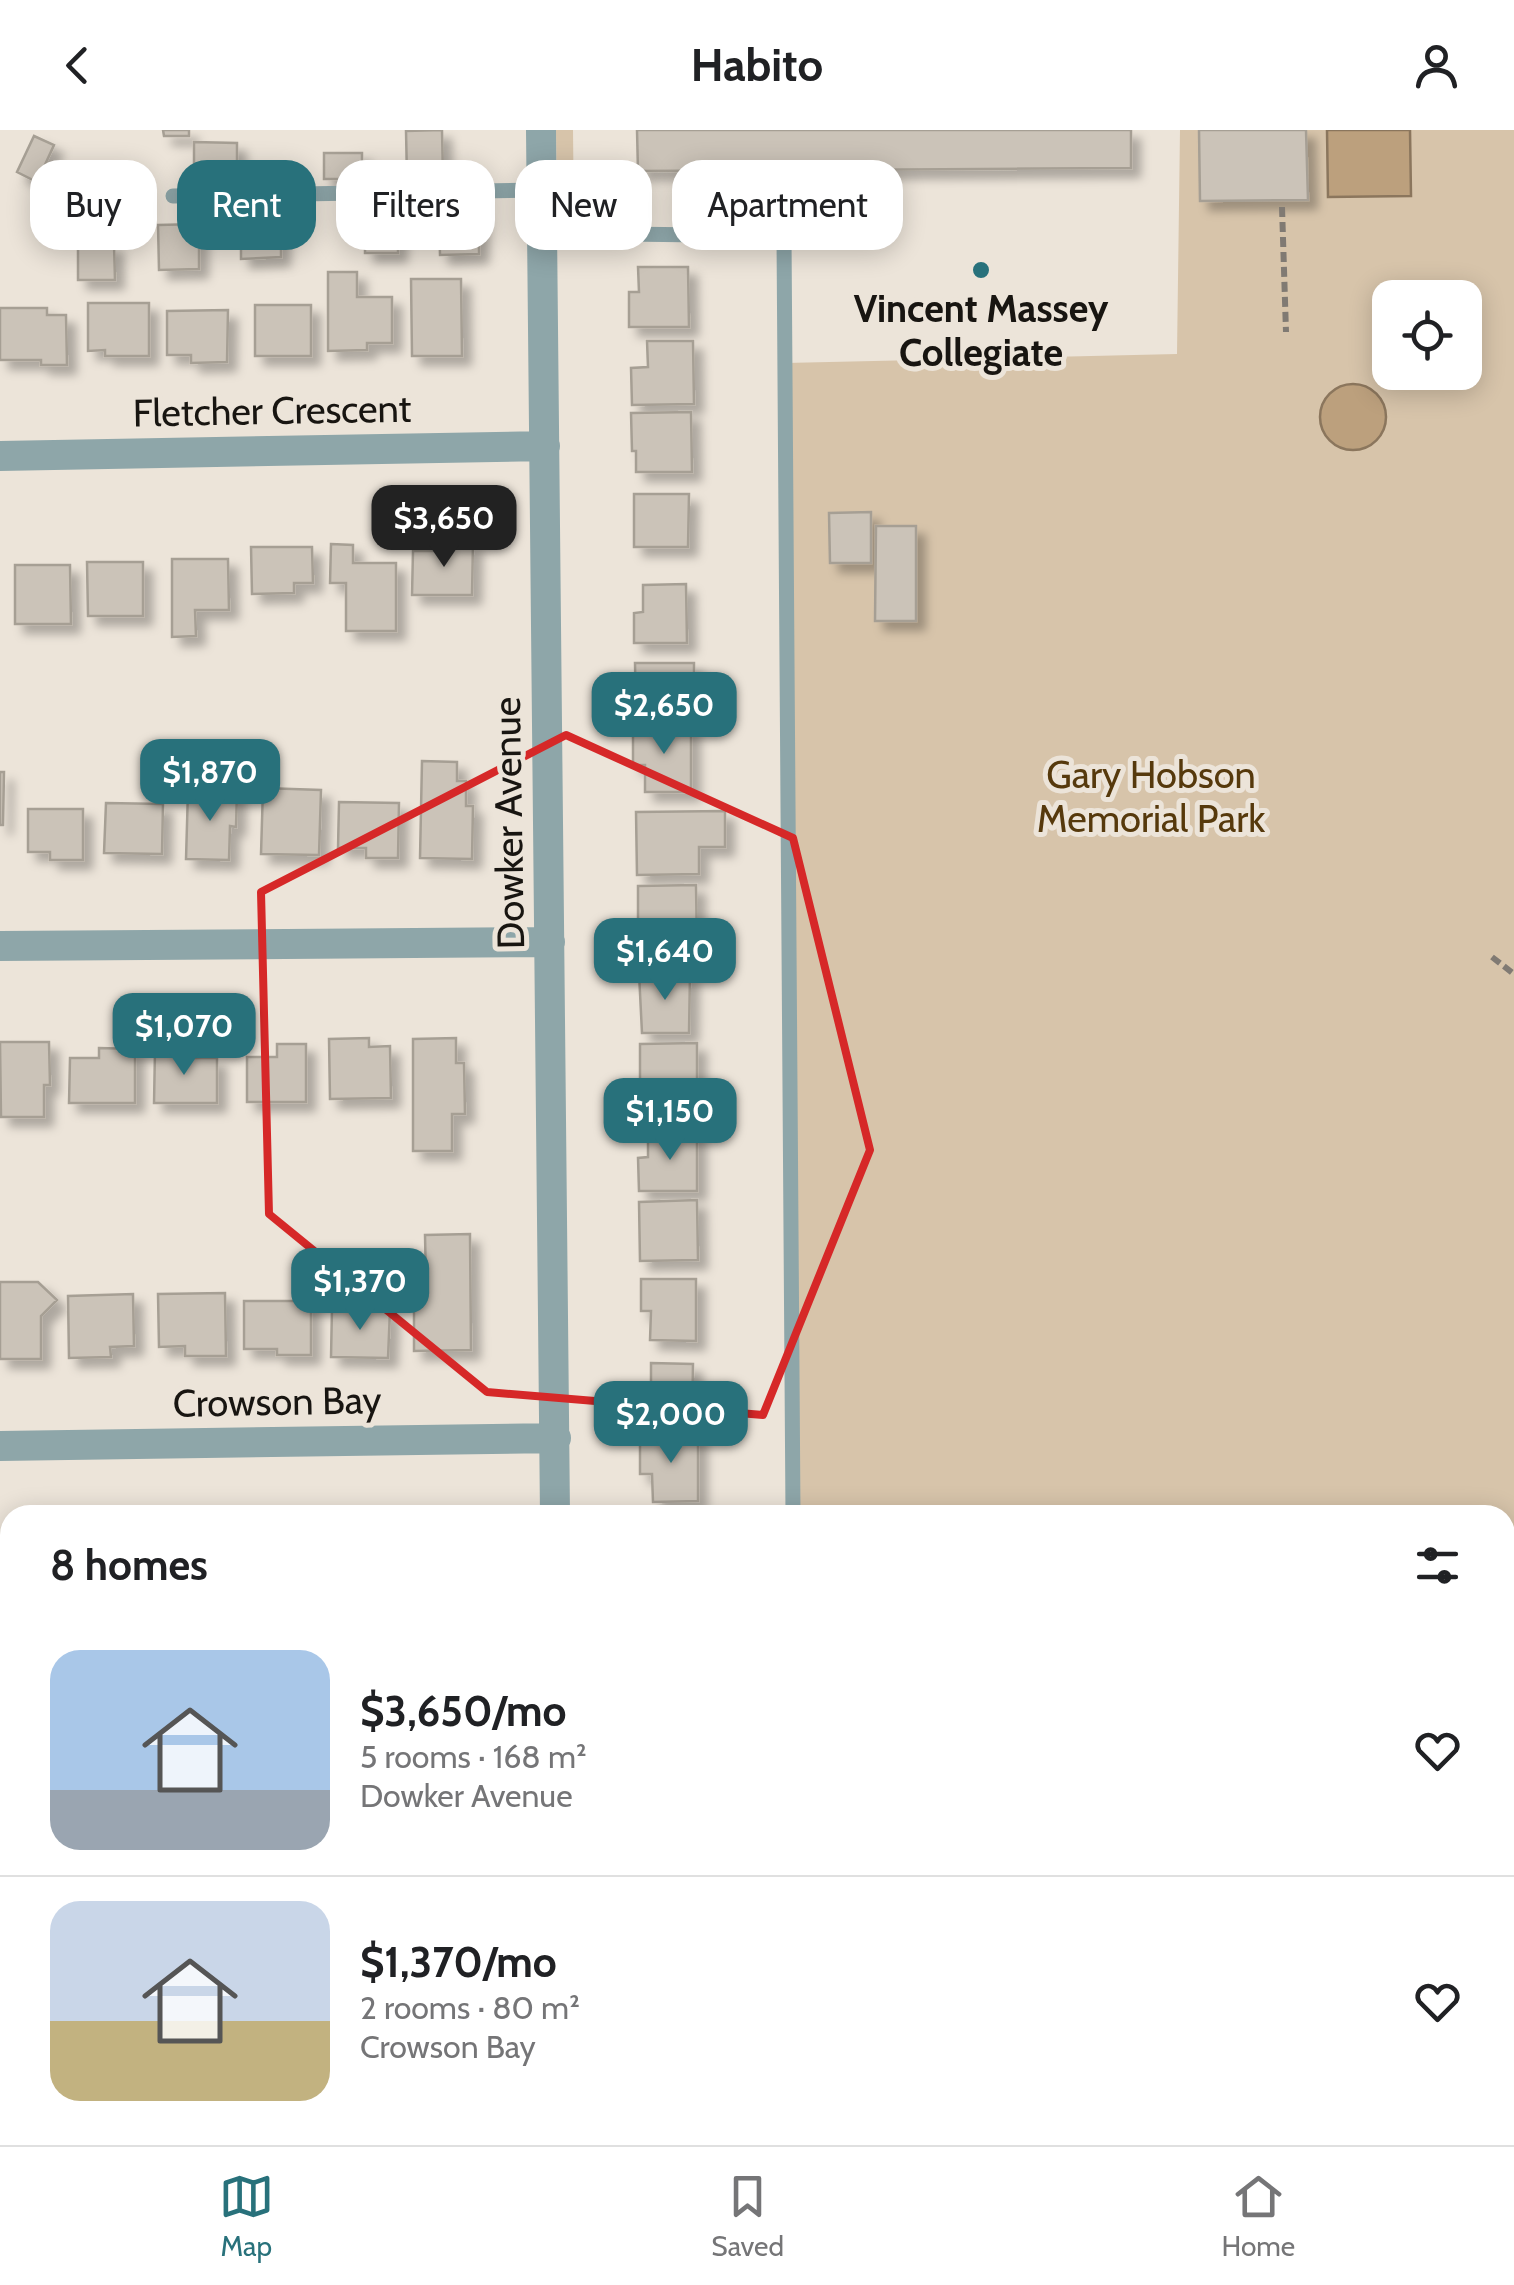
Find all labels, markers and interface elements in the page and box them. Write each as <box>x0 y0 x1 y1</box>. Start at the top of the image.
icon: back <box>50 38 105 93</box>
text: Habito <box>691 38 823 92</box>
icon: person <box>1409 38 1464 93</box>
chip: Buy <box>30 160 157 250</box>
chip: Rent <box>177 160 316 250</box>
chip: Filters <box>336 160 495 250</box>
chip: New <box>515 160 652 250</box>
chip: Apartment <box>672 160 903 250</box>
marker: Vincent Massey Collegiate <box>970 259 992 281</box>
map controls <box>1372 280 1482 390</box>
button: locate <box>1372 280 1482 390</box>
place label: Vincent Massey Collegiate <box>854 285 1109 376</box>
street label: Fletcher Crescent <box>132 385 412 436</box>
pin: $3,650 <box>363 485 525 570</box>
text: $3,650 <box>394 498 495 537</box>
pin: $2,650 <box>583 672 745 757</box>
text: $2,650 <box>614 685 714 724</box>
street label: Dowker Avenue <box>483 696 534 950</box>
pin: $1,870 <box>129 739 291 824</box>
park label: Gary Hobson Memorial Park <box>1037 751 1265 842</box>
text: $1,870 <box>162 752 258 791</box>
pin: $1,640 <box>584 918 746 1003</box>
text: $1,640 <box>616 931 714 970</box>
pin: $1,070 <box>103 993 265 1078</box>
text: $1,070 <box>135 1006 233 1045</box>
pin: $1,150 <box>589 1078 751 1163</box>
text: $1,150 <box>626 1091 714 1130</box>
pin: $1,370 <box>279 1248 441 1333</box>
text: $1,370 <box>313 1261 407 1300</box>
street label: Crowson Bay <box>172 1376 382 1427</box>
pin: $2,000 <box>590 1381 752 1466</box>
text: $2,000 <box>616 1394 726 1433</box>
icon: filters <box>1410 1538 1465 1593</box>
text: 8 homes <box>50 1539 208 1591</box>
text: $3,650/mo <box>360 1685 566 1737</box>
icon: home <box>130 1690 250 1810</box>
icon: heart <box>1410 1723 1465 1778</box>
text: 5 rooms · 168 m² <box>360 1737 587 1776</box>
text: Dowker Avenue <box>360 1776 573 1815</box>
text: $1,370/mo <box>360 1936 557 1988</box>
icon: home <box>130 1941 250 2061</box>
icon: heart <box>1410 1974 1465 2029</box>
text: 2 rooms · 80 m² <box>360 1988 580 2027</box>
text: Crowson Bay <box>360 2027 536 2066</box>
tab: Map <box>219 2169 274 2263</box>
tab: Saved <box>711 2169 784 2263</box>
tab: Home <box>1222 2169 1295 2263</box>

